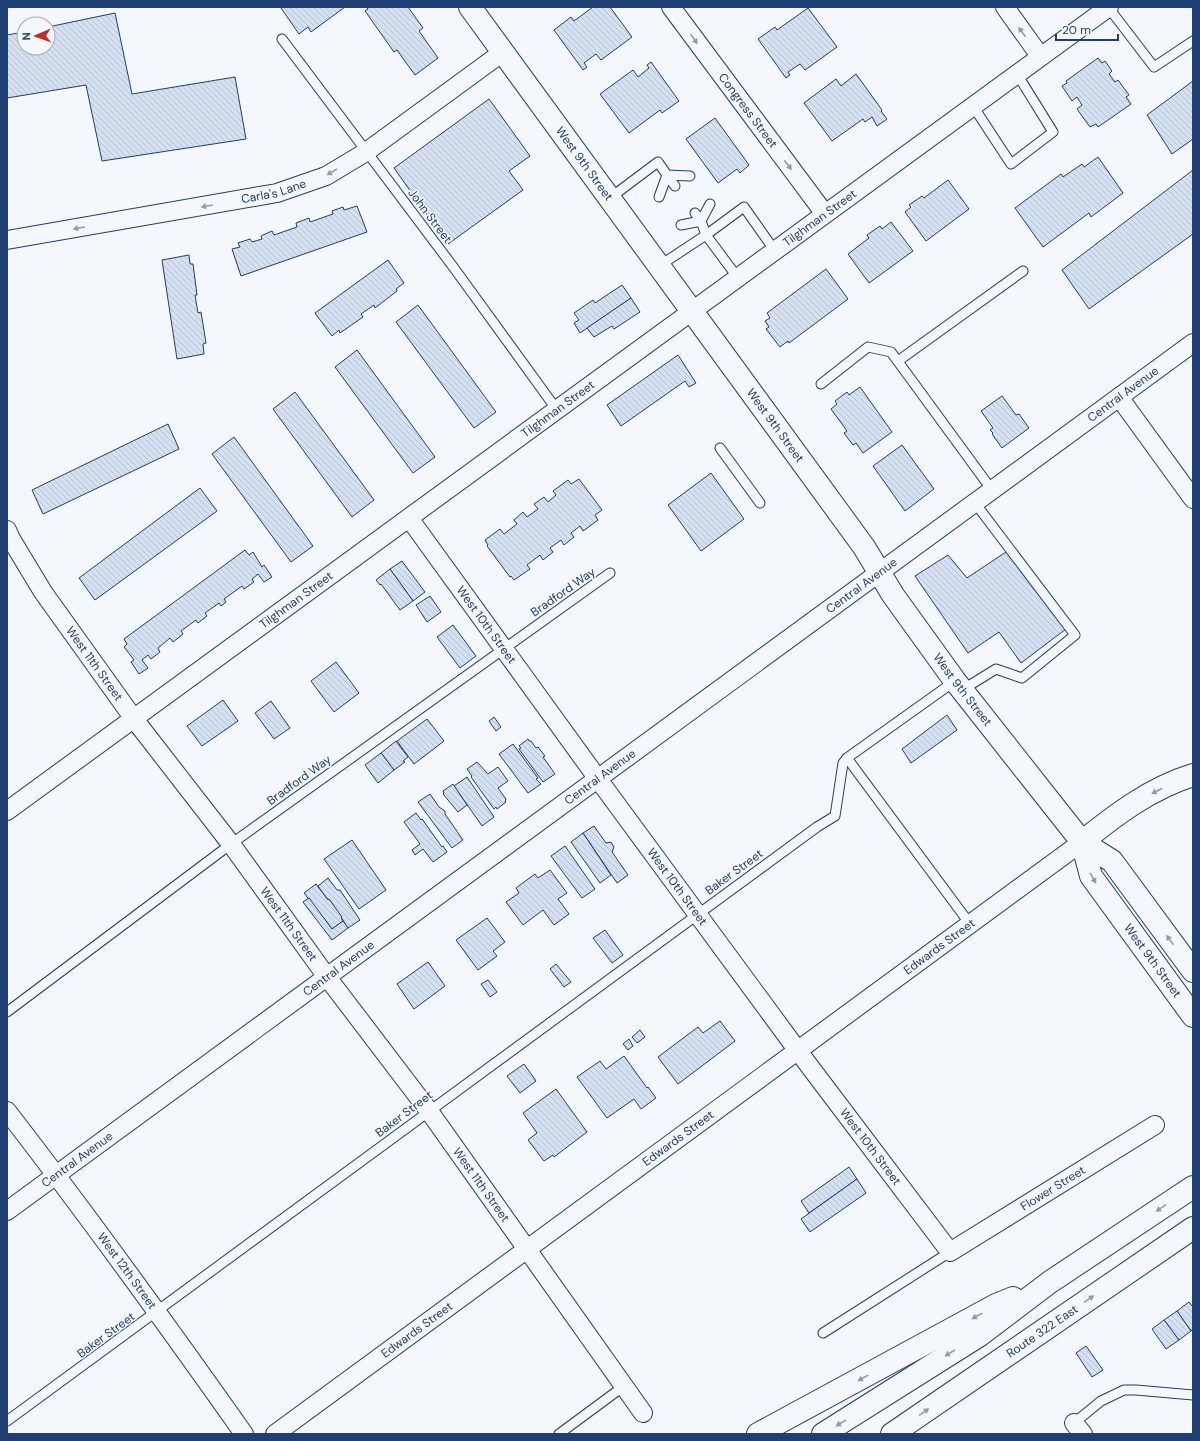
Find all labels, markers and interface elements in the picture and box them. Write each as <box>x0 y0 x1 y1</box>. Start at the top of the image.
north arrow <box>16 16 56 56</box>
scale bar <box>1056 16 1118 42</box>
text: 20 m <box>1062 22 1091 38</box>
one-way arrow <box>1018 26 1026 37</box>
text: N <box>19 32 33 41</box>
one-way arrow <box>690 33 698 44</box>
street label: Congress Street <box>715 70 781 151</box>
street label: West 9th Street <box>552 123 617 204</box>
one-way arrow <box>784 160 792 171</box>
one-way arrow <box>326 169 338 176</box>
street label: Carla's Lane <box>240 175 308 207</box>
street label: John Street <box>404 186 456 247</box>
street label: Tilghman Street <box>780 186 860 250</box>
one-way arrow <box>201 203 214 209</box>
one-way arrow <box>73 225 85 231</box>
street label: Central Avenue <box>1084 363 1162 426</box>
street label: Tilghman Street <box>518 377 598 441</box>
street label: West 9th Street <box>743 385 808 466</box>
street label: Central Avenue <box>823 554 901 617</box>
street label: Bradford Way <box>527 564 599 620</box>
street label: Tilghman Street <box>256 568 336 632</box>
street label: West 10th Street <box>453 583 520 667</box>
street label: West 11th Street <box>62 623 127 704</box>
street label: West 9th Street <box>929 650 996 730</box>
street label: Central Avenue <box>561 745 639 808</box>
street label: Bradford Way <box>264 751 335 809</box>
one-way arrow <box>1151 787 1163 794</box>
street label: West 10th Street <box>643 845 711 929</box>
street label: Baker Street <box>702 845 766 898</box>
one-way arrow <box>1090 872 1097 884</box>
street label: West 11th Street <box>257 884 321 965</box>
street label: Edwards Street <box>900 915 979 978</box>
street label: West 9th Street <box>1120 920 1185 1001</box>
one-way arrow <box>1166 934 1174 945</box>
street label: Central Avenue <box>300 937 378 1000</box>
street label: Baker Street <box>372 1087 436 1141</box>
street label: West 10th Street <box>836 1105 905 1189</box>
street label: Edwards Street <box>639 1107 717 1170</box>
street label: Central Avenue <box>38 1128 116 1191</box>
street label: West 11th Street <box>449 1144 513 1225</box>
street label: Flower Street <box>1018 1162 1089 1214</box>
one-way arrow <box>1155 1204 1166 1212</box>
street label: West 12th Street <box>94 1230 161 1313</box>
one-way arrow <box>1084 1295 1094 1303</box>
street label: Edwards Street <box>378 1298 456 1361</box>
street label: Route 322 East <box>1003 1301 1081 1361</box>
street label: Baker Street <box>74 1308 138 1361</box>
one-way arrow <box>971 1313 983 1319</box>
one-way arrow <box>944 1350 956 1357</box>
one-way arrow <box>857 1375 869 1381</box>
one-way arrow <box>918 1408 929 1416</box>
one-way arrow <box>835 1419 846 1427</box>

